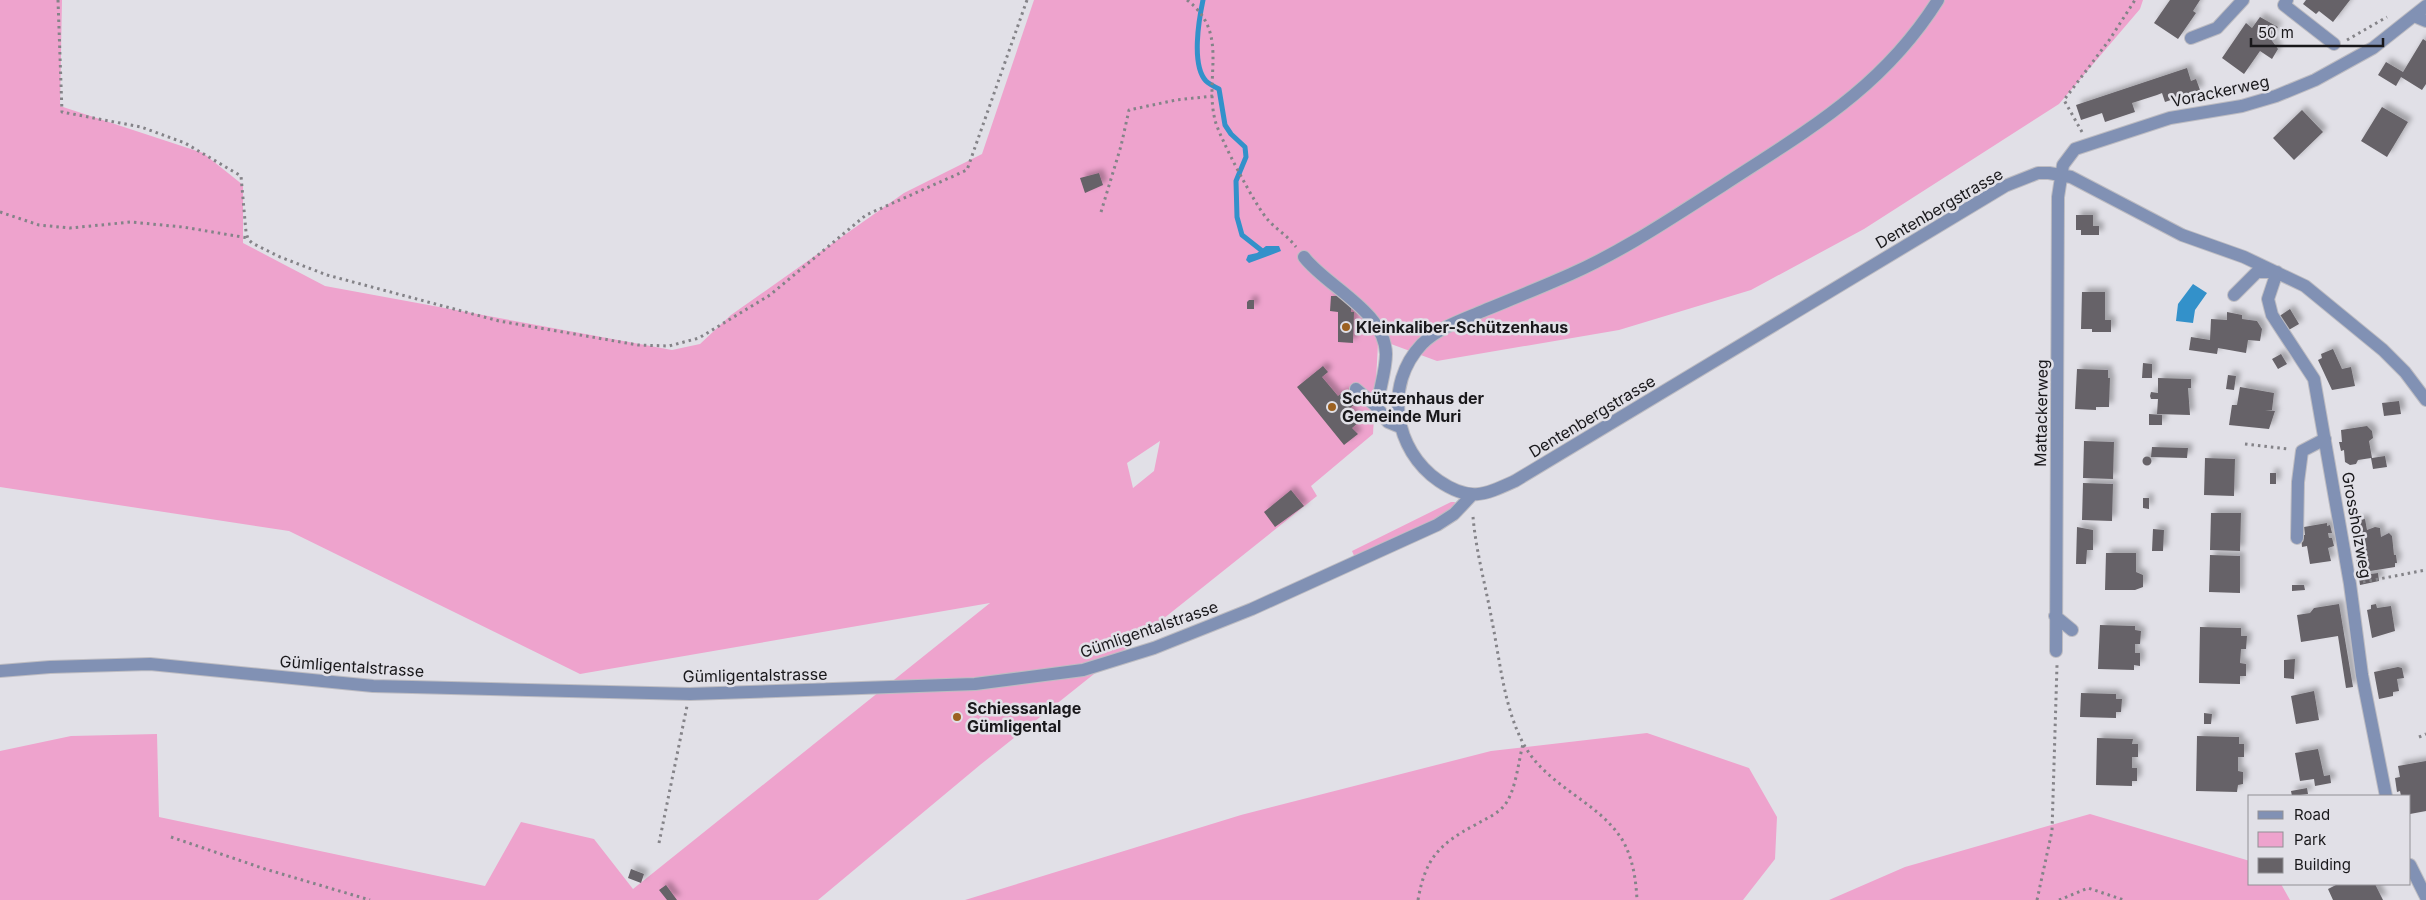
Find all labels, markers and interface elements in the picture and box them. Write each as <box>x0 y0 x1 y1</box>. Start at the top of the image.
scale bar <box>2251 15 2384 47</box>
text: 50 m <box>2258 23 2294 42</box>
street label: Vorackerweg <box>2169 71 2271 111</box>
street label: Dentenbergstrasse <box>1872 163 2006 253</box>
place label: Kleinkaliber-Schützenhaus <box>1356 317 1568 337</box>
marker: Kleinkaliber-Schützenhaus <box>1340 321 1352 333</box>
street label: Mattackerweg <box>2030 359 2052 467</box>
street label: Dentenbergstrasse <box>1525 370 1659 462</box>
place label: Schützenhaus der Gemeinde Muri <box>1342 388 1485 426</box>
marker: Schützenhaus der Gemeinde Muri <box>1326 401 1338 413</box>
street label: Grossholzweg <box>2338 470 2376 580</box>
street label: Gümligentalstrasse <box>1077 596 1221 662</box>
street label: Gümligentalstrasse <box>279 651 425 681</box>
street label: Gümligentalstrasse <box>682 664 828 686</box>
place label: Schiessanlage Gümligental <box>967 698 1081 736</box>
marker: Schiessanlage Gümligental <box>951 711 963 723</box>
legend <box>2248 795 2411 885</box>
text: Road <box>2294 805 2330 824</box>
text: Park <box>2294 830 2327 849</box>
text: Building <box>2294 855 2351 874</box>

